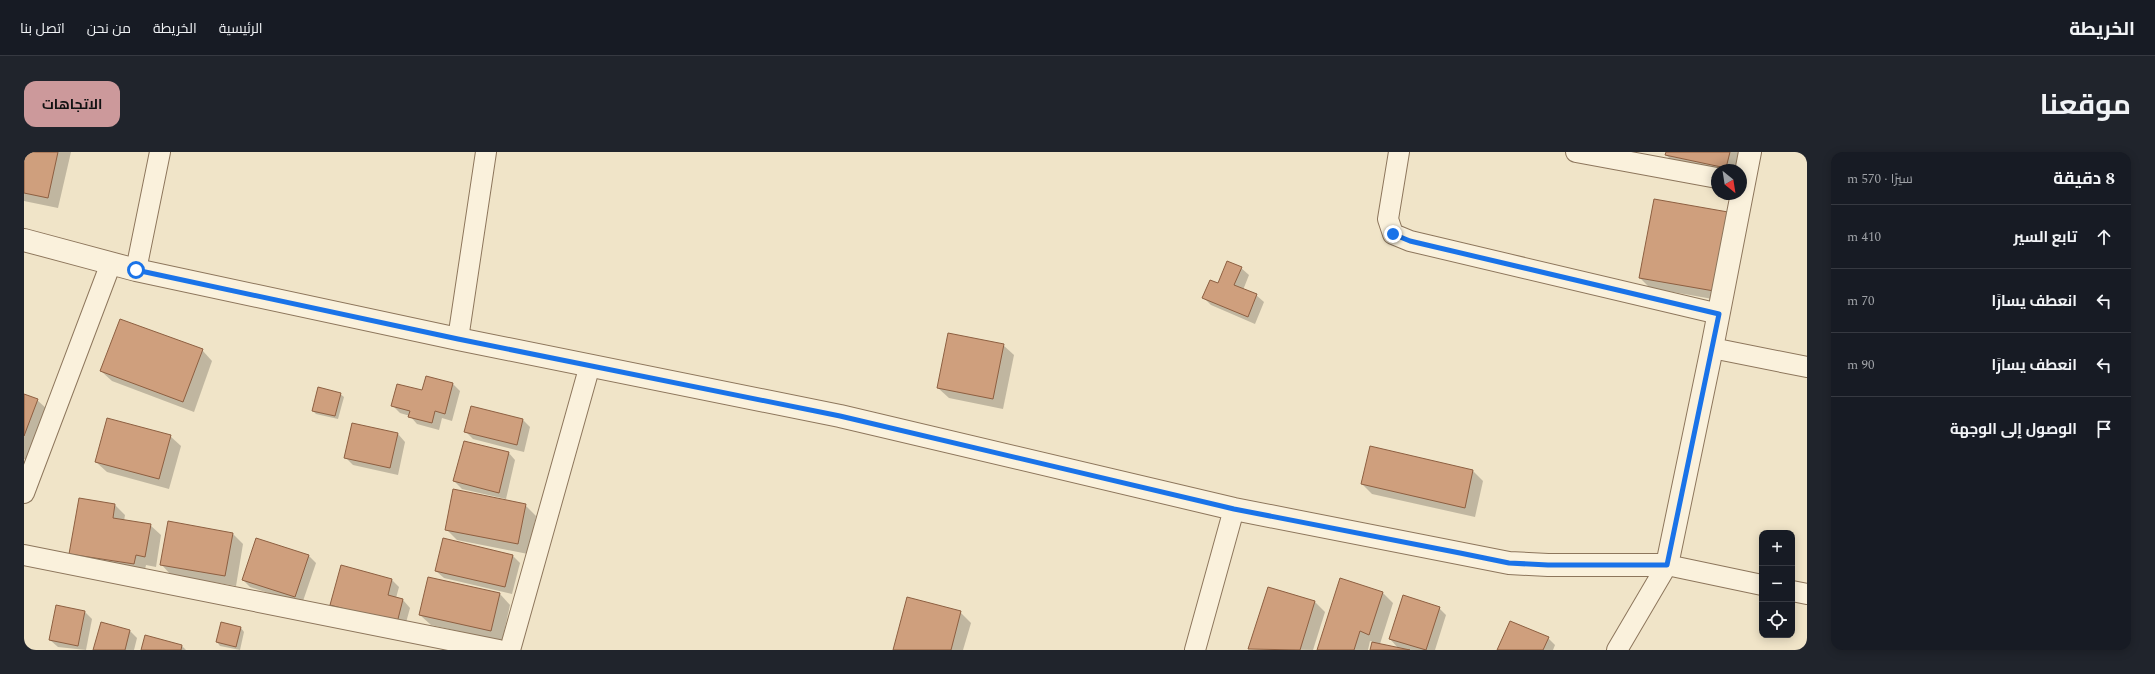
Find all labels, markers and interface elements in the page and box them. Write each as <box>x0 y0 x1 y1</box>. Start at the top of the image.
text: الخريطة <box>2069 15 2135 44</box>
text: اتصل بنا <box>20 18 65 39</box>
text: من نحن <box>87 18 131 39</box>
text: الخريطة <box>153 18 197 39</box>
text: الرئيسية <box>219 18 263 39</box>
button: الاتجاهات <box>24 81 120 127</box>
text: موقعنا <box>2040 84 2131 127</box>
north arrow <box>1711 164 1747 200</box>
text: 8 دقيقة <box>2053 166 2115 192</box>
text: سيرًا · 570 m <box>1847 169 1913 189</box>
route end <box>1384 225 1402 243</box>
text: تابع السير <box>2014 226 2077 249</box>
icon: ahead <box>2093 226 2115 248</box>
text: 410 m <box>1847 227 1881 247</box>
route start <box>127 261 145 279</box>
text: انعطف يسارًا <box>1991 290 2077 313</box>
icon: left <box>2093 290 2115 312</box>
text: 70 m <box>1847 291 1874 311</box>
text: انعطف يسارًا <box>1991 354 2077 377</box>
icon: left <box>2093 354 2115 376</box>
text: 90 m <box>1847 355 1874 375</box>
text: الوصول إلى الوجهة <box>1950 418 2077 441</box>
icon: arrive <box>2093 418 2115 440</box>
map controls <box>1759 530 1795 638</box>
button: + <box>1759 530 1795 566</box>
button: − <box>1759 566 1795 602</box>
button: locate <box>1759 602 1795 638</box>

